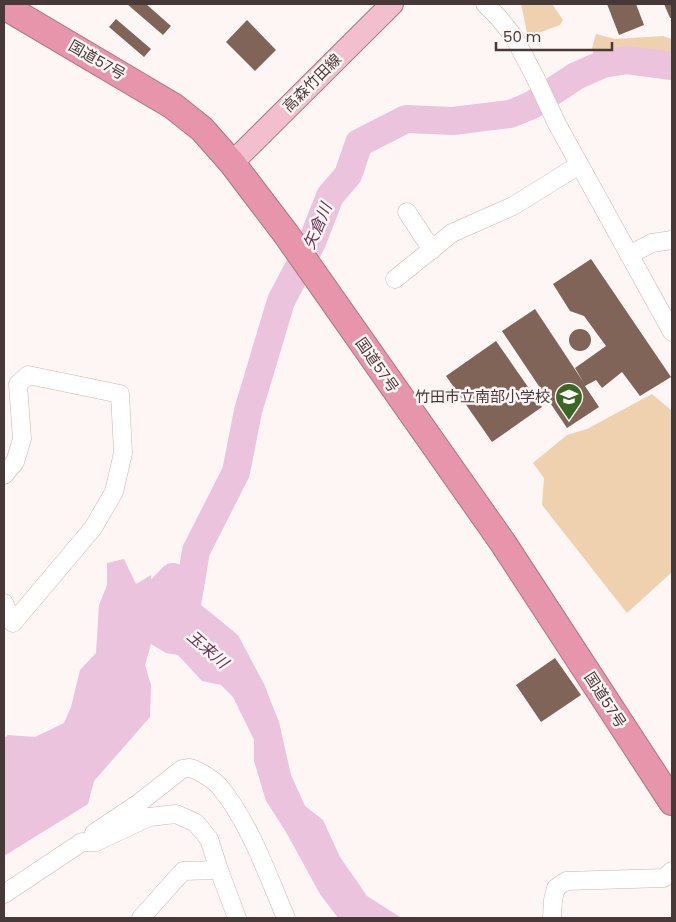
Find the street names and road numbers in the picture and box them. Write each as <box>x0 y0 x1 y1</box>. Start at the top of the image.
street label: 国道57号 <box>65 35 130 84</box>
street label: 高森竹田線 <box>278 49 346 117</box>
street label: 国道57号 <box>351 333 404 396</box>
street label: 国道57号 <box>580 668 631 732</box>

